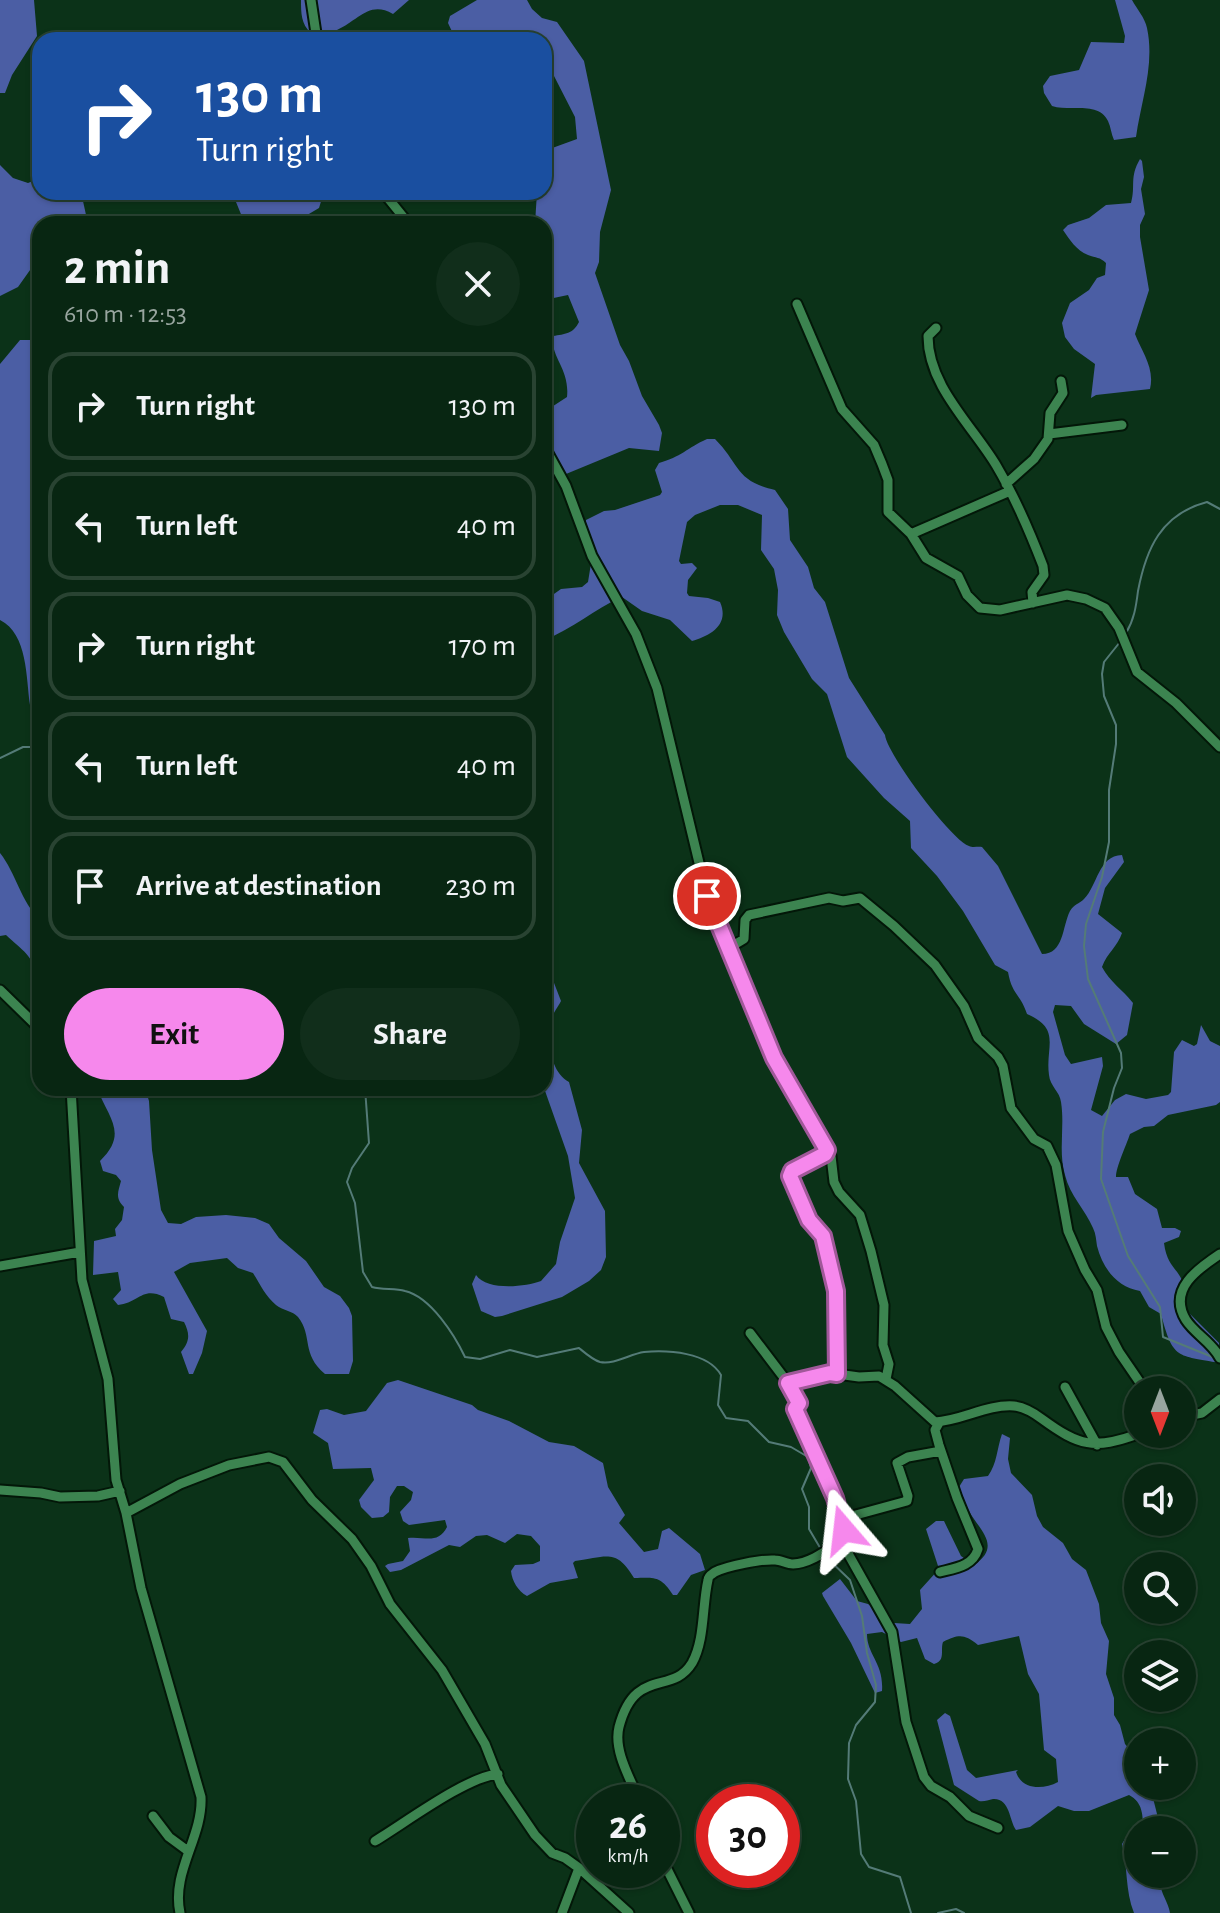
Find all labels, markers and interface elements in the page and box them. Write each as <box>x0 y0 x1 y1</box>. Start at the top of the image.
icon: right <box>64 64 168 168</box>
text: 130 m <box>196 67 323 123</box>
text: Turn right <box>196 132 333 168</box>
button: close <box>436 242 520 326</box>
text: 2 min <box>64 245 171 293</box>
text: 610 m · 12:53 <box>64 301 187 327</box>
icon: right <box>68 384 112 428</box>
text: Turn right <box>136 391 255 421</box>
text: 130 m <box>449 391 516 421</box>
icon: left <box>68 504 112 548</box>
text: Turn left <box>136 511 237 541</box>
text: 40 m <box>457 511 516 541</box>
icon: right <box>68 624 112 668</box>
text: Turn right <box>136 631 255 661</box>
text: 170 m <box>448 631 516 661</box>
icon: left <box>68 744 112 788</box>
text: Turn left <box>136 751 237 781</box>
text: 40 m <box>457 751 516 781</box>
pin <box>673 862 741 930</box>
icon: arrive <box>68 864 112 908</box>
text: Arrive at destination <box>136 871 382 901</box>
text: 230 m <box>445 871 516 901</box>
icon: arrive <box>685 874 729 918</box>
button: Exit <box>64 988 284 1080</box>
button: Share <box>300 988 520 1080</box>
north arrow <box>1124 1376 1196 1448</box>
map controls <box>1124 1376 1196 1888</box>
button: sound <box>1124 1464 1196 1536</box>
position arrow <box>802 1488 886 1572</box>
button: search <box>1124 1552 1196 1624</box>
button: layers <box>1124 1640 1196 1712</box>
button: + <box>1124 1728 1196 1800</box>
speed limit sign: 30 <box>696 1784 800 1888</box>
text: 26 <box>609 1806 647 1846</box>
button: − <box>1124 1816 1196 1888</box>
text: km/h <box>607 1846 649 1866</box>

